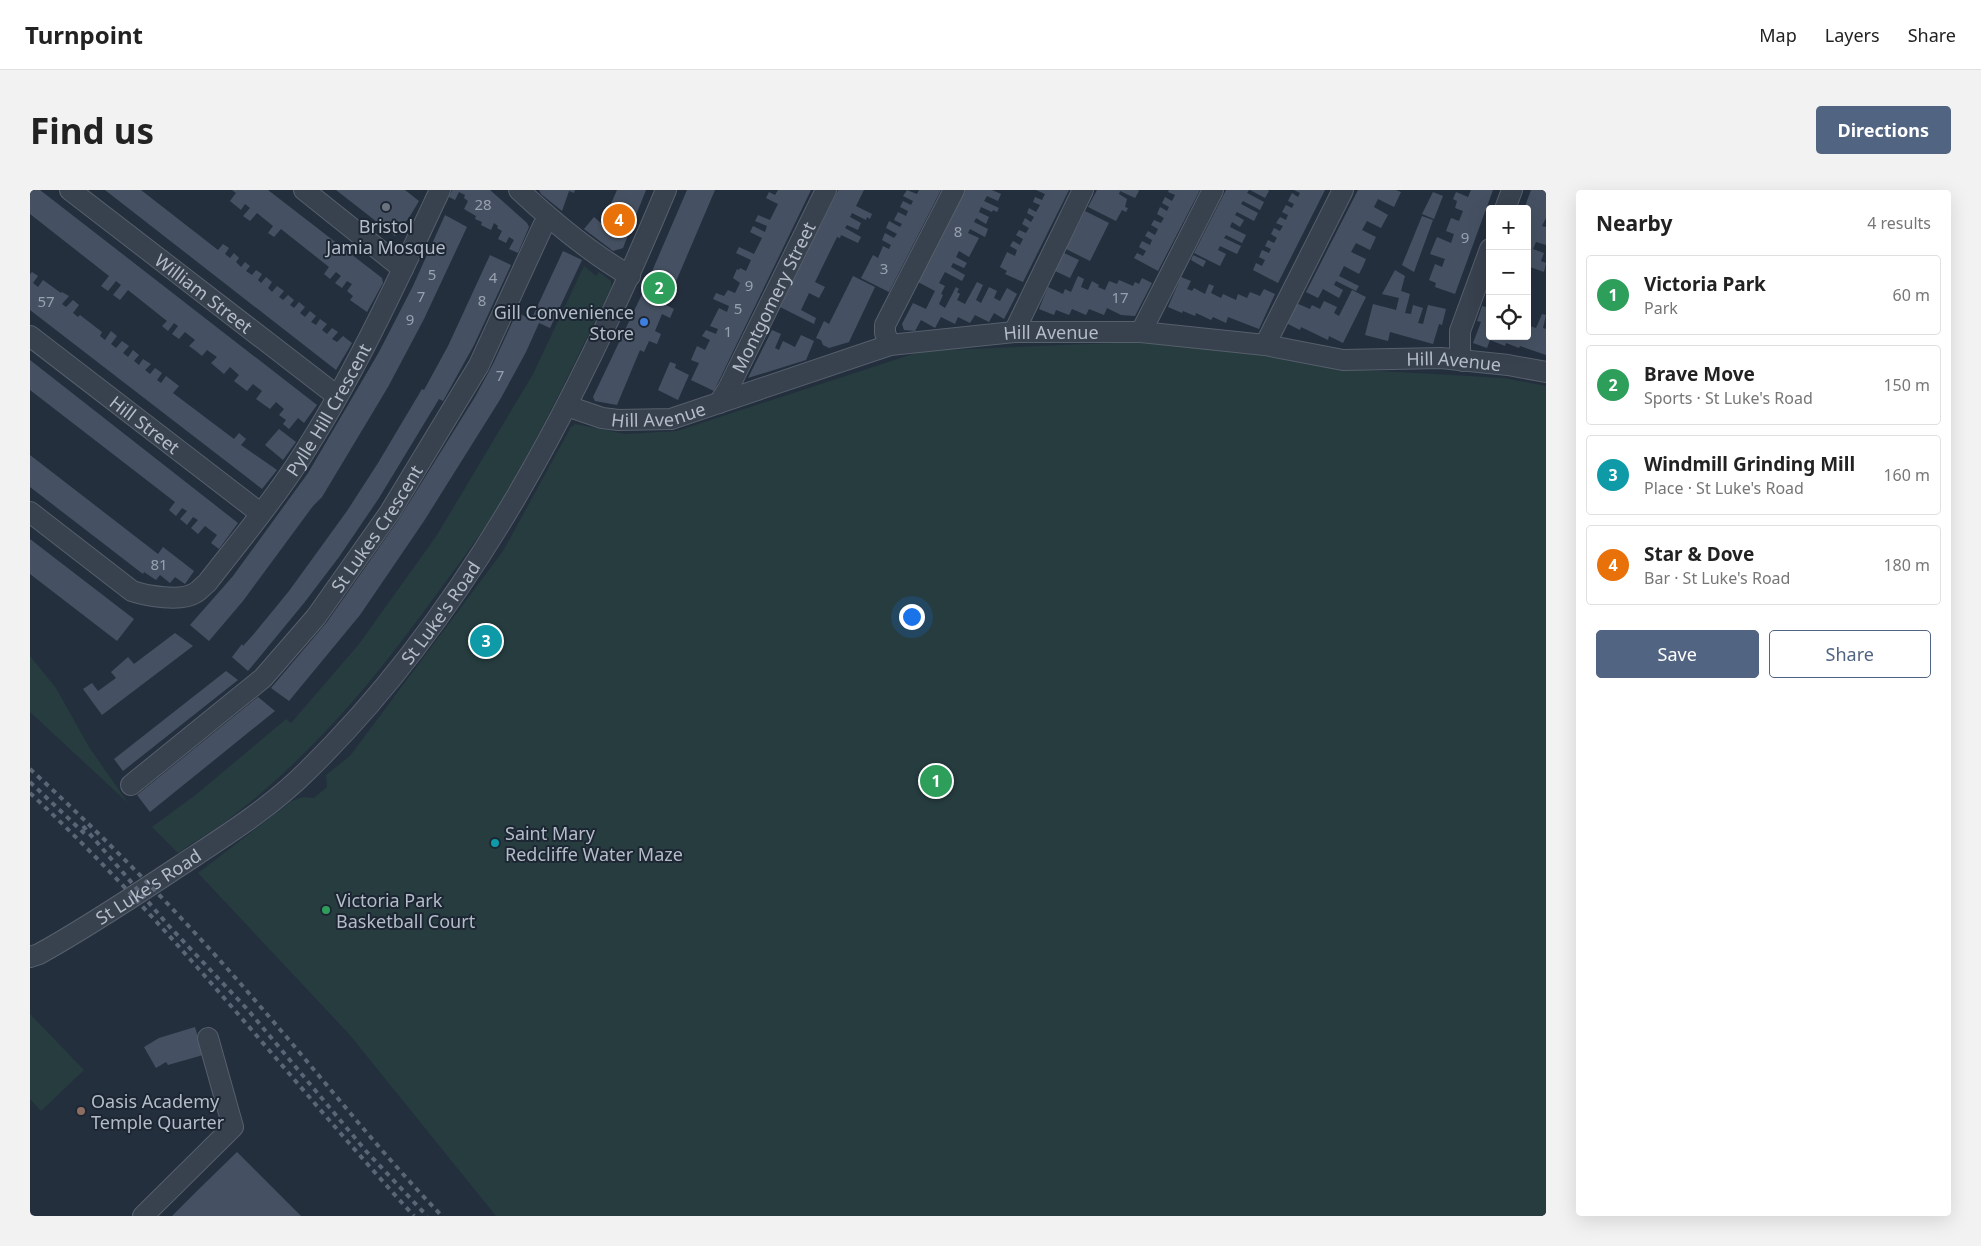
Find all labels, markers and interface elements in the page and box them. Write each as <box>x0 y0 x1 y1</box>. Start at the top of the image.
text: Turnpoint <box>25 18 143 51</box>
text: Map <box>1759 23 1797 47</box>
text: Layers <box>1825 23 1880 47</box>
text: Share <box>1908 23 1956 47</box>
button: Directions <box>1816 106 1951 154</box>
text: Find us <box>30 107 154 154</box>
house number: 28 <box>474 194 492 214</box>
marker: Bristol Jamia Mosque <box>380 201 392 213</box>
pin: 4 <box>603 201 635 239</box>
map controls <box>1486 205 1531 340</box>
button: + <box>1486 205 1531 250</box>
text: Nearby <box>1596 209 1672 237</box>
text: 4 results <box>1867 212 1931 234</box>
place label: Bristol Jamia Mosque <box>324 214 446 259</box>
street label: Montgomery Street <box>726 217 821 377</box>
house number: 8 <box>954 221 962 241</box>
house number: 9 <box>1461 227 1469 247</box>
street label: William Street <box>150 248 258 339</box>
button: − <box>1486 250 1531 295</box>
house number: 3 <box>880 258 888 278</box>
house number: 5 <box>428 264 436 284</box>
house number: 4 <box>489 267 498 287</box>
pin: 2 <box>643 269 675 307</box>
text: Victoria Park <box>1644 271 1766 297</box>
house number: 9 <box>745 275 753 295</box>
text: 1 <box>1608 284 1618 306</box>
text: 60 m <box>1893 284 1930 306</box>
house number: 7 <box>417 286 425 306</box>
house number: 17 <box>1111 287 1129 307</box>
house number: 8 <box>478 290 486 310</box>
house number: 57 <box>37 291 55 311</box>
button: locate <box>1486 295 1531 340</box>
text: Park <box>1644 297 1678 319</box>
house number: 5 <box>734 298 742 318</box>
place label: Gill Convenience Store <box>494 300 634 345</box>
house number: 9 <box>406 309 414 329</box>
marker: Gill Convenience Store <box>638 316 650 328</box>
street label: Hill Avenue <box>1002 320 1099 345</box>
house number: 1 <box>724 321 732 341</box>
street label: Pylle Hill Crescent <box>280 339 376 481</box>
street label: Hill Avenue <box>1406 346 1502 376</box>
text: Brave Move <box>1644 361 1755 387</box>
house number: 7 <box>496 365 504 385</box>
text: 2 <box>1608 374 1618 396</box>
text: 150 m <box>1883 374 1930 396</box>
text: Sports · St Luke's Road <box>1644 387 1813 409</box>
street label: Hill Street <box>105 390 185 459</box>
street label: Hill Avenue <box>610 396 708 433</box>
text: Windmill Grinding Mill <box>1644 451 1855 477</box>
street label: St Lukes Crescent <box>325 460 428 597</box>
text: 3 <box>1608 464 1618 486</box>
text: 160 m <box>1883 464 1930 486</box>
text: Place · St Luke's Road <box>1644 477 1804 499</box>
text: Star & Dove <box>1644 541 1754 567</box>
house number: 81 <box>150 554 168 574</box>
text: 4 <box>1608 554 1618 576</box>
text: 180 m <box>1883 554 1930 576</box>
street label: St Luke's Road <box>395 556 485 669</box>
text: Bar · St Luke's Road <box>1644 567 1790 589</box>
your location <box>899 604 925 630</box>
pin: 3 <box>470 622 502 660</box>
button: Save <box>1596 630 1759 678</box>
button: Share <box>1769 630 1931 678</box>
pin: 1 <box>920 762 952 800</box>
place label: Saint Mary Redcliffe Water Maze <box>505 821 683 866</box>
marker: Saint Mary Redcliffe Water Maze <box>489 837 501 849</box>
street label: St Luke's Road <box>91 843 206 930</box>
place label: Victoria Park Basketball Court <box>336 888 476 933</box>
marker: Victoria Park Basketball Court <box>320 904 332 916</box>
place label: Oasis Academy Temple Quarter <box>91 1089 225 1134</box>
marker: Oasis Academy Temple Quarter <box>75 1105 87 1117</box>

